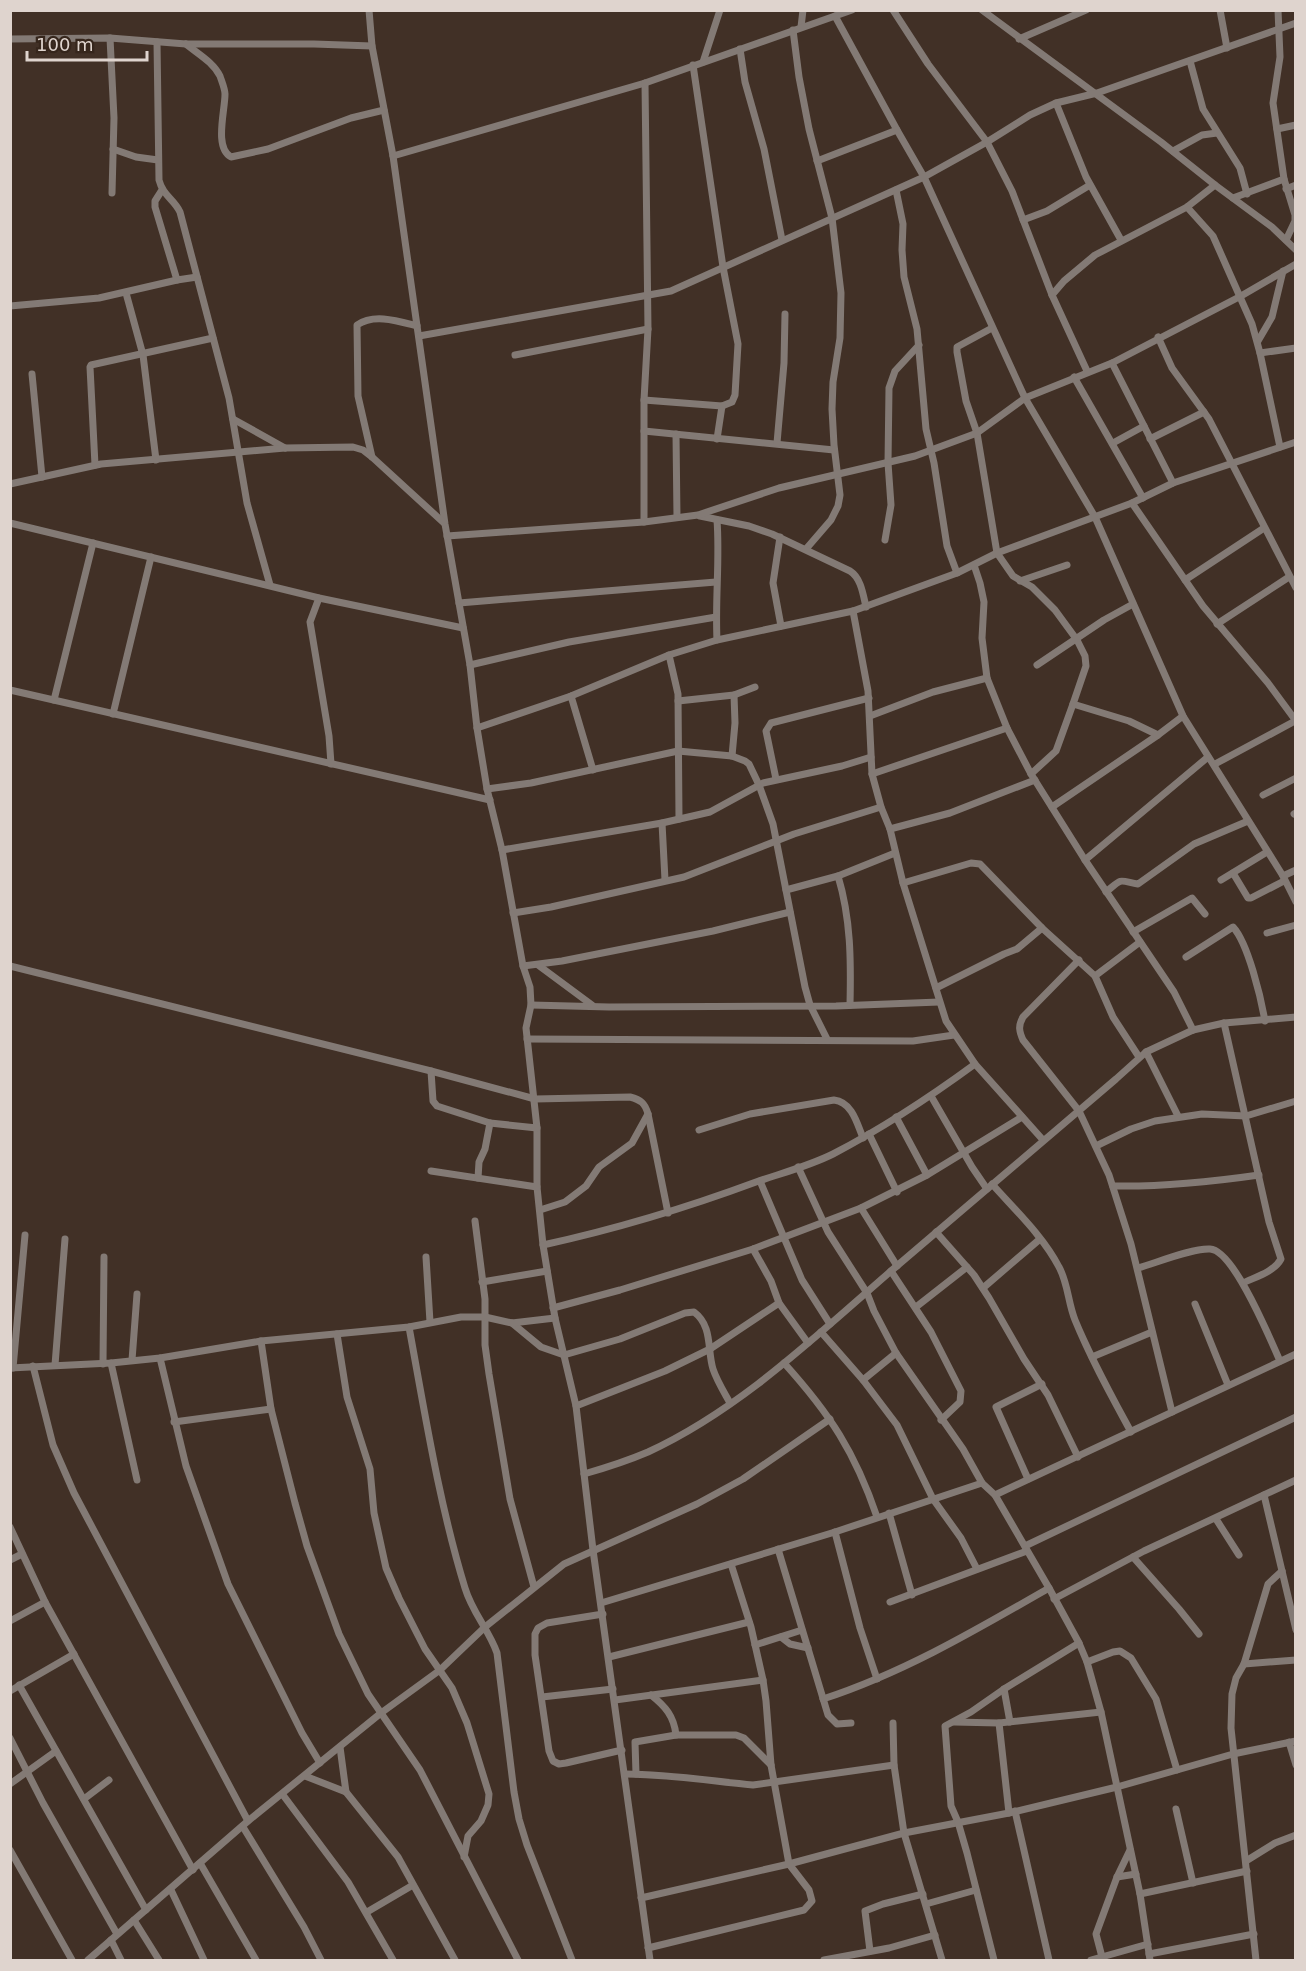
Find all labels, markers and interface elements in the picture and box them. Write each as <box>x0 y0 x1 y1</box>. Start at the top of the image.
scale bar <box>27 24 147 62</box>
text: 100 m <box>36 34 94 55</box>

